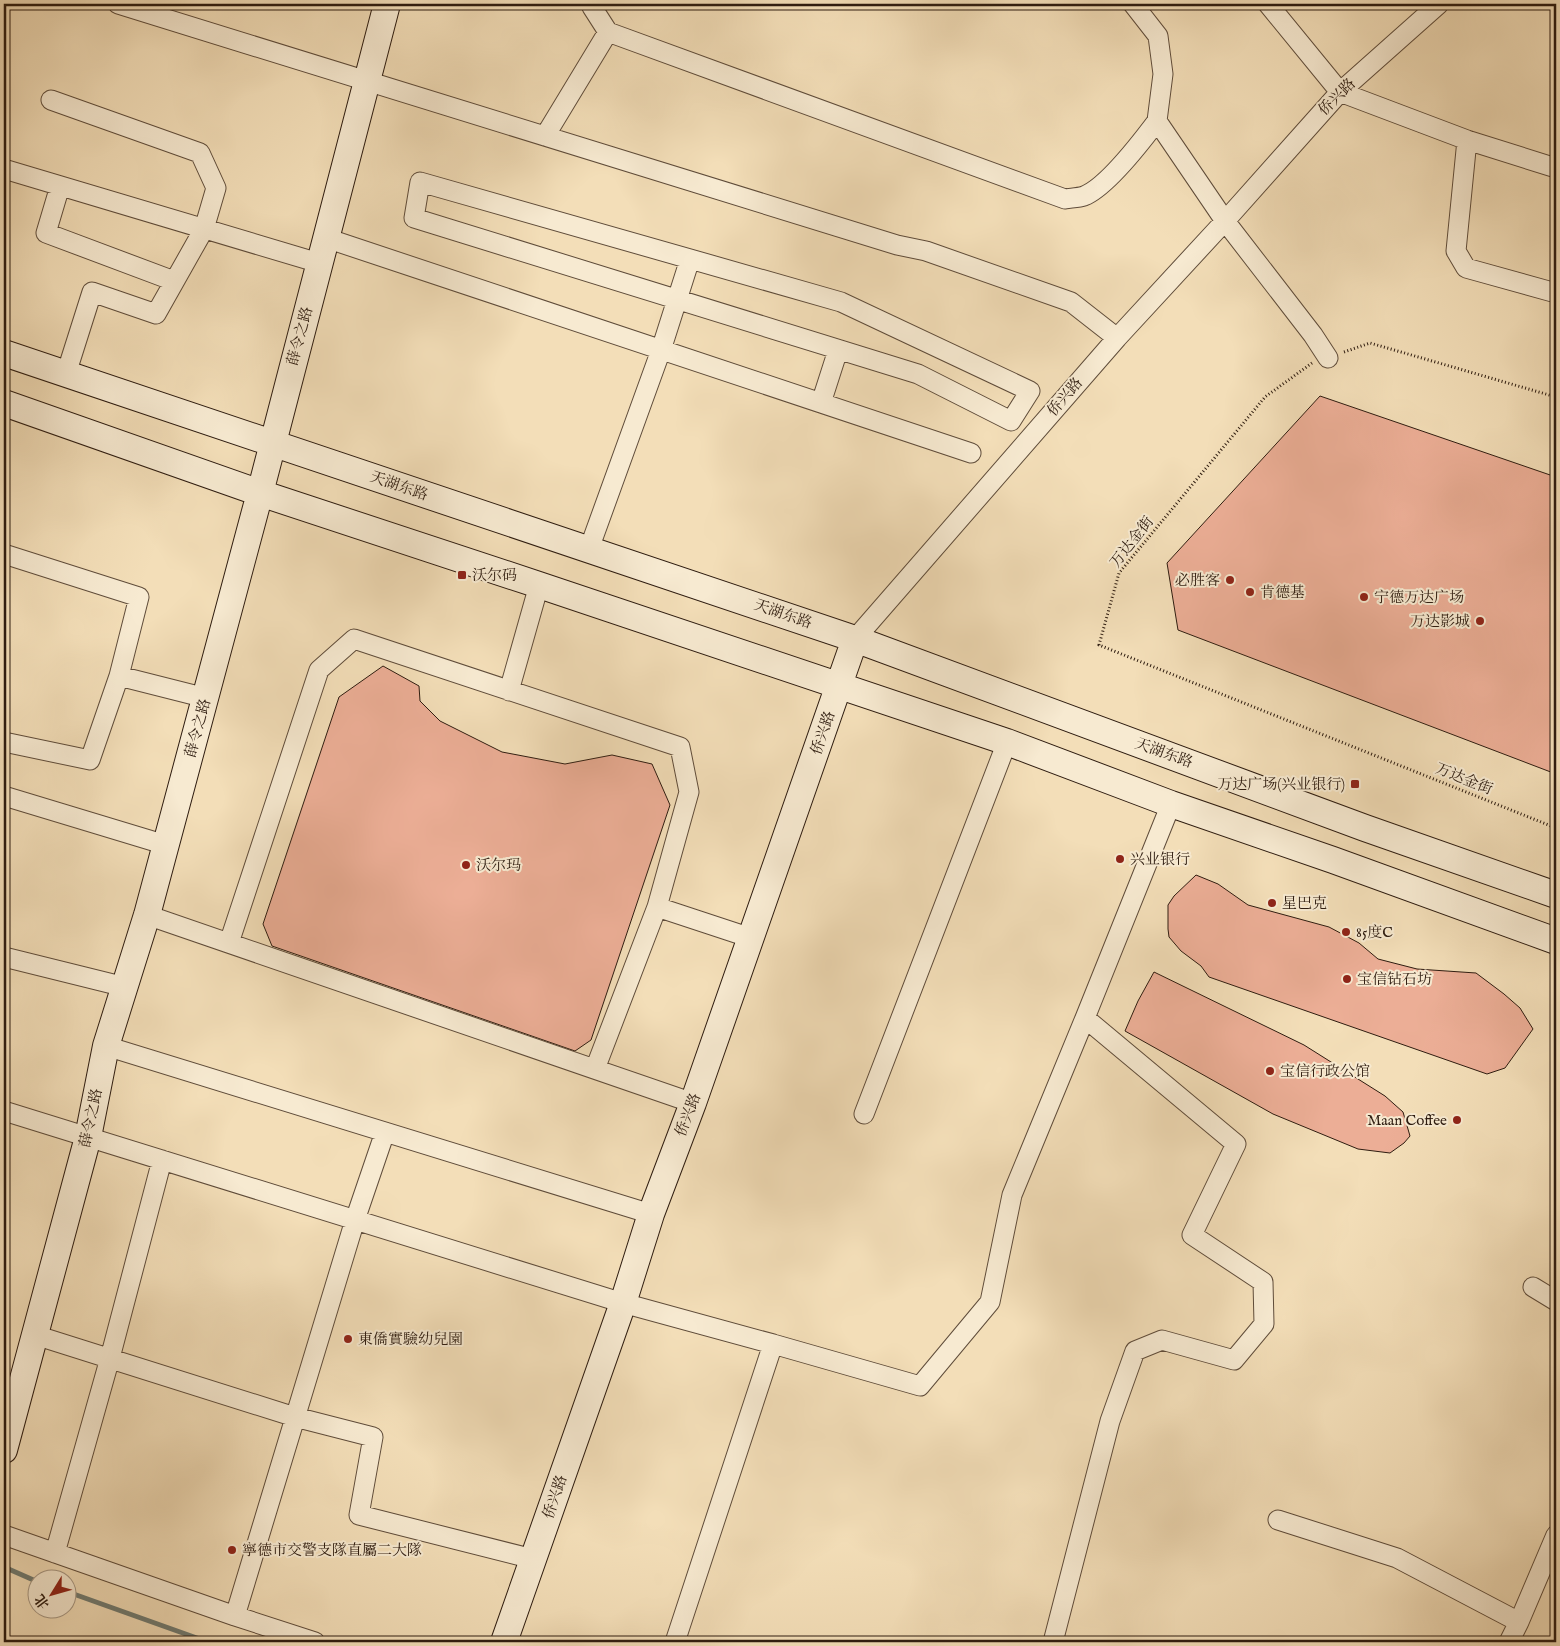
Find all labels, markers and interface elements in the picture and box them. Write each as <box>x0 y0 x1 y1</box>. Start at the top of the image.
street label: 侨兴路 <box>1314 74 1360 120</box>
street label: 薛令之路 <box>283 305 317 367</box>
street label: 侨兴路 <box>1043 374 1087 420</box>
street label: 天湖东路 <box>368 467 430 505</box>
street label: 万达金街 <box>1106 513 1158 571</box>
place label: 沃尔码 <box>472 566 517 585</box>
marker: 沃尔码 <box>456 569 468 581</box>
place label: 必胜客 <box>1175 571 1220 590</box>
marker: 必胜客 <box>1224 574 1236 586</box>
place label: 肯德基 <box>1260 583 1305 602</box>
marker: 肯德基 <box>1244 586 1256 598</box>
place label: 宁德万达广场 <box>1374 588 1464 607</box>
marker: 宁德万达广场 <box>1358 591 1370 603</box>
street label: 天湖东路 <box>752 595 814 633</box>
place label: 万达影城 <box>1410 612 1470 631</box>
marker: 万达影城 <box>1474 615 1486 627</box>
street label: 薛令之路 <box>181 697 215 759</box>
street label: 侨兴路 <box>807 709 839 757</box>
street label: 天湖东路 <box>1133 734 1195 772</box>
street label: 万达金街 <box>1433 759 1495 799</box>
place label: 万达广场(兴业银行) <box>1217 775 1345 794</box>
marker: 万达广场(兴业银行) <box>1349 778 1361 790</box>
place label: 兴业银行 <box>1130 850 1190 869</box>
marker: 兴业银行 <box>1114 853 1126 865</box>
place label: 沃尔玛 <box>476 856 521 875</box>
marker: 沃尔玛 <box>460 859 472 871</box>
place label: 星巴克 <box>1282 894 1327 913</box>
marker: 星巴克 <box>1266 897 1278 909</box>
place label: 85度C <box>1356 923 1393 942</box>
marker: 85度C <box>1340 926 1352 938</box>
place label: 宝信钻石坊 <box>1357 970 1432 989</box>
marker: 宝信钻石坊 <box>1341 973 1353 985</box>
place label: 宝信行政公馆 <box>1280 1062 1370 1081</box>
marker: 宝信行政公馆 <box>1264 1065 1276 1077</box>
street label: 薛令之路 <box>75 1087 107 1149</box>
street label: 侨兴路 <box>671 1091 705 1139</box>
place label: Maan Coffee <box>1367 1111 1447 1130</box>
marker: Maan Coffee <box>1451 1114 1463 1126</box>
place label: 東僑實驗幼兒園 <box>358 1330 463 1349</box>
marker: 東僑實驗幼兒園 <box>342 1333 354 1345</box>
street label: 侨兴路 <box>539 1473 571 1521</box>
place label: 寧德市交警支隊直屬二大隊 <box>242 1541 422 1560</box>
marker: 寧德市交警支隊直屬二大隊 <box>226 1544 238 1556</box>
north arrow <box>28 1568 78 1618</box>
text: 北 <box>31 1590 54 1612</box>

